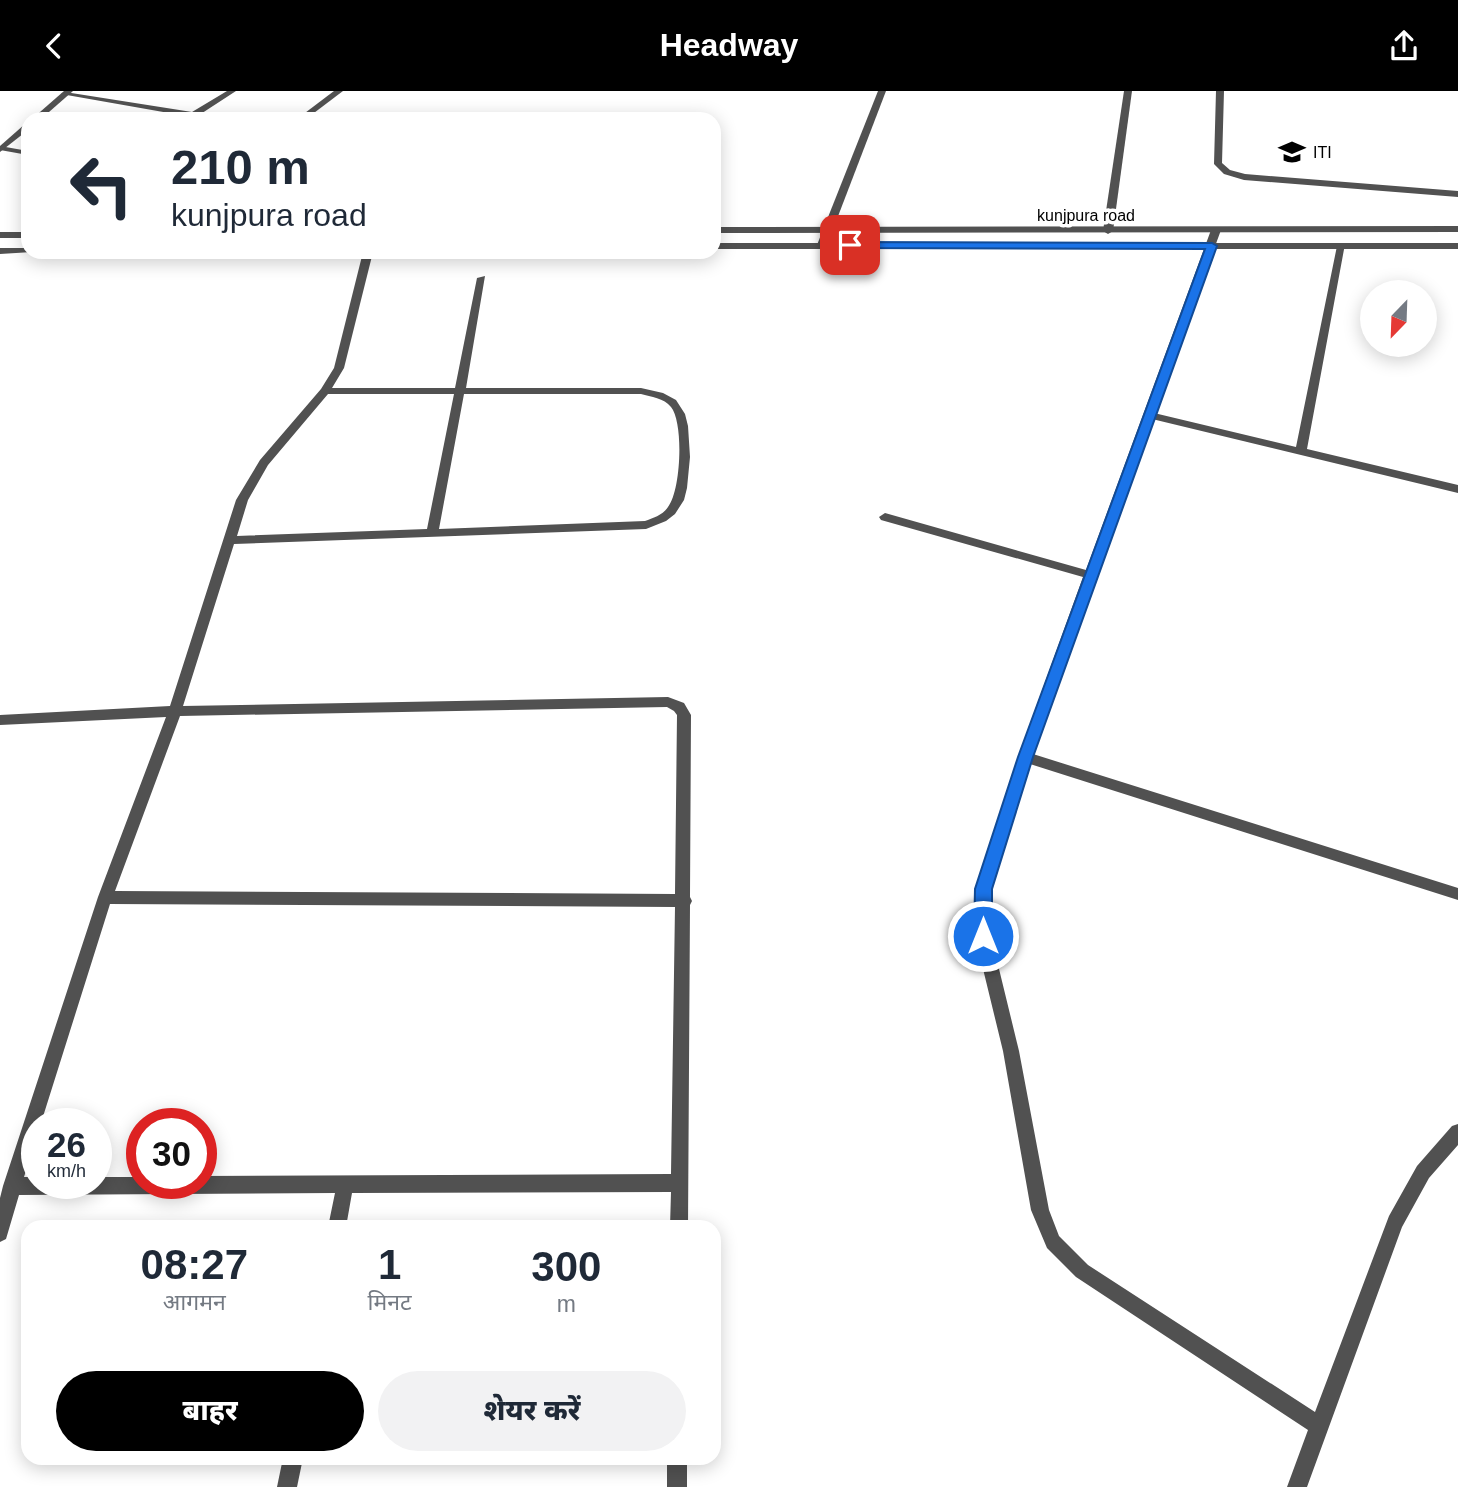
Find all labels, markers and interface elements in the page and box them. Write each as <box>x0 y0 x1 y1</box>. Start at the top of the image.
icon: back <box>35 27 73 65</box>
text: Headway <box>660 27 798 63</box>
icon: share <box>1385 27 1423 65</box>
school or university icon: ITI <box>1277 137 1307 167</box>
icon: left <box>56 140 147 231</box>
text: 210 m <box>171 140 310 194</box>
place label: ITI <box>1313 144 1332 161</box>
text: kunjpura road <box>171 197 367 233</box>
street label: kunjpura road <box>1037 207 1135 224</box>
pin <box>820 215 880 275</box>
icon: arrive <box>831 226 869 264</box>
north arrow <box>1360 280 1437 357</box>
map controls <box>1360 280 1437 357</box>
position arrow <box>946 899 1020 973</box>
speed limit sign: 30 <box>126 1108 217 1199</box>
text: 26 <box>47 1125 86 1164</box>
text: km/h <box>47 1161 86 1181</box>
text: 08:27 <box>141 1241 248 1288</box>
text: 1 <box>378 1241 401 1288</box>
text: 300 <box>531 1243 601 1290</box>
text: आगमन <box>163 1289 226 1315</box>
text: मिनट <box>368 1289 412 1315</box>
text: m <box>557 1291 576 1317</box>
button: बाहर <box>56 1371 364 1451</box>
button: शेयर करें <box>378 1371 686 1451</box>

